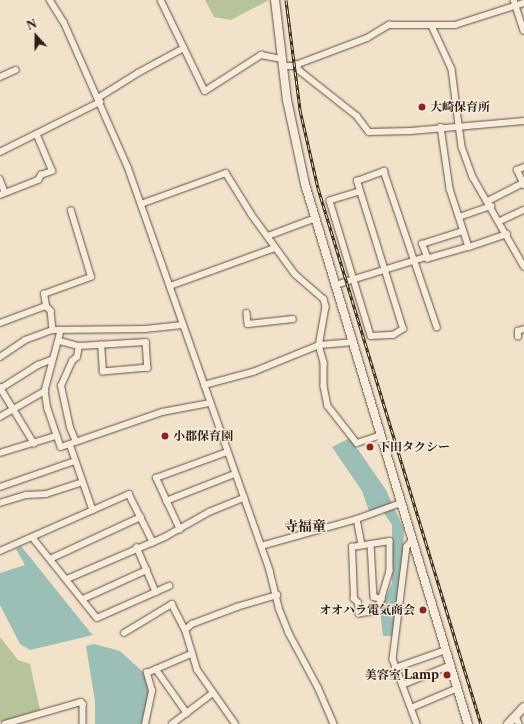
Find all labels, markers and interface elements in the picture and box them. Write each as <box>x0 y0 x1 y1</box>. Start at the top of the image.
north arrow <box>16 16 56 56</box>
text: N <box>25 17 39 33</box>
place label: 大崎保育所 <box>430 100 490 114</box>
marker: 大崎保育所 <box>417 102 427 112</box>
place label: 小郡保育園 <box>173 429 233 443</box>
marker: 小郡保育園 <box>160 431 170 441</box>
place label: 下田タクシー <box>378 440 450 454</box>
marker: 下田タクシー <box>365 442 375 452</box>
district label: 寺福童 <box>284 518 326 534</box>
place label: オオハラ電気商会 <box>319 603 415 617</box>
marker: オオハラ電気商会 <box>418 605 428 615</box>
place label: 美容室 Lamp <box>365 668 439 682</box>
marker: 美容室 Lamp <box>442 670 452 680</box>

